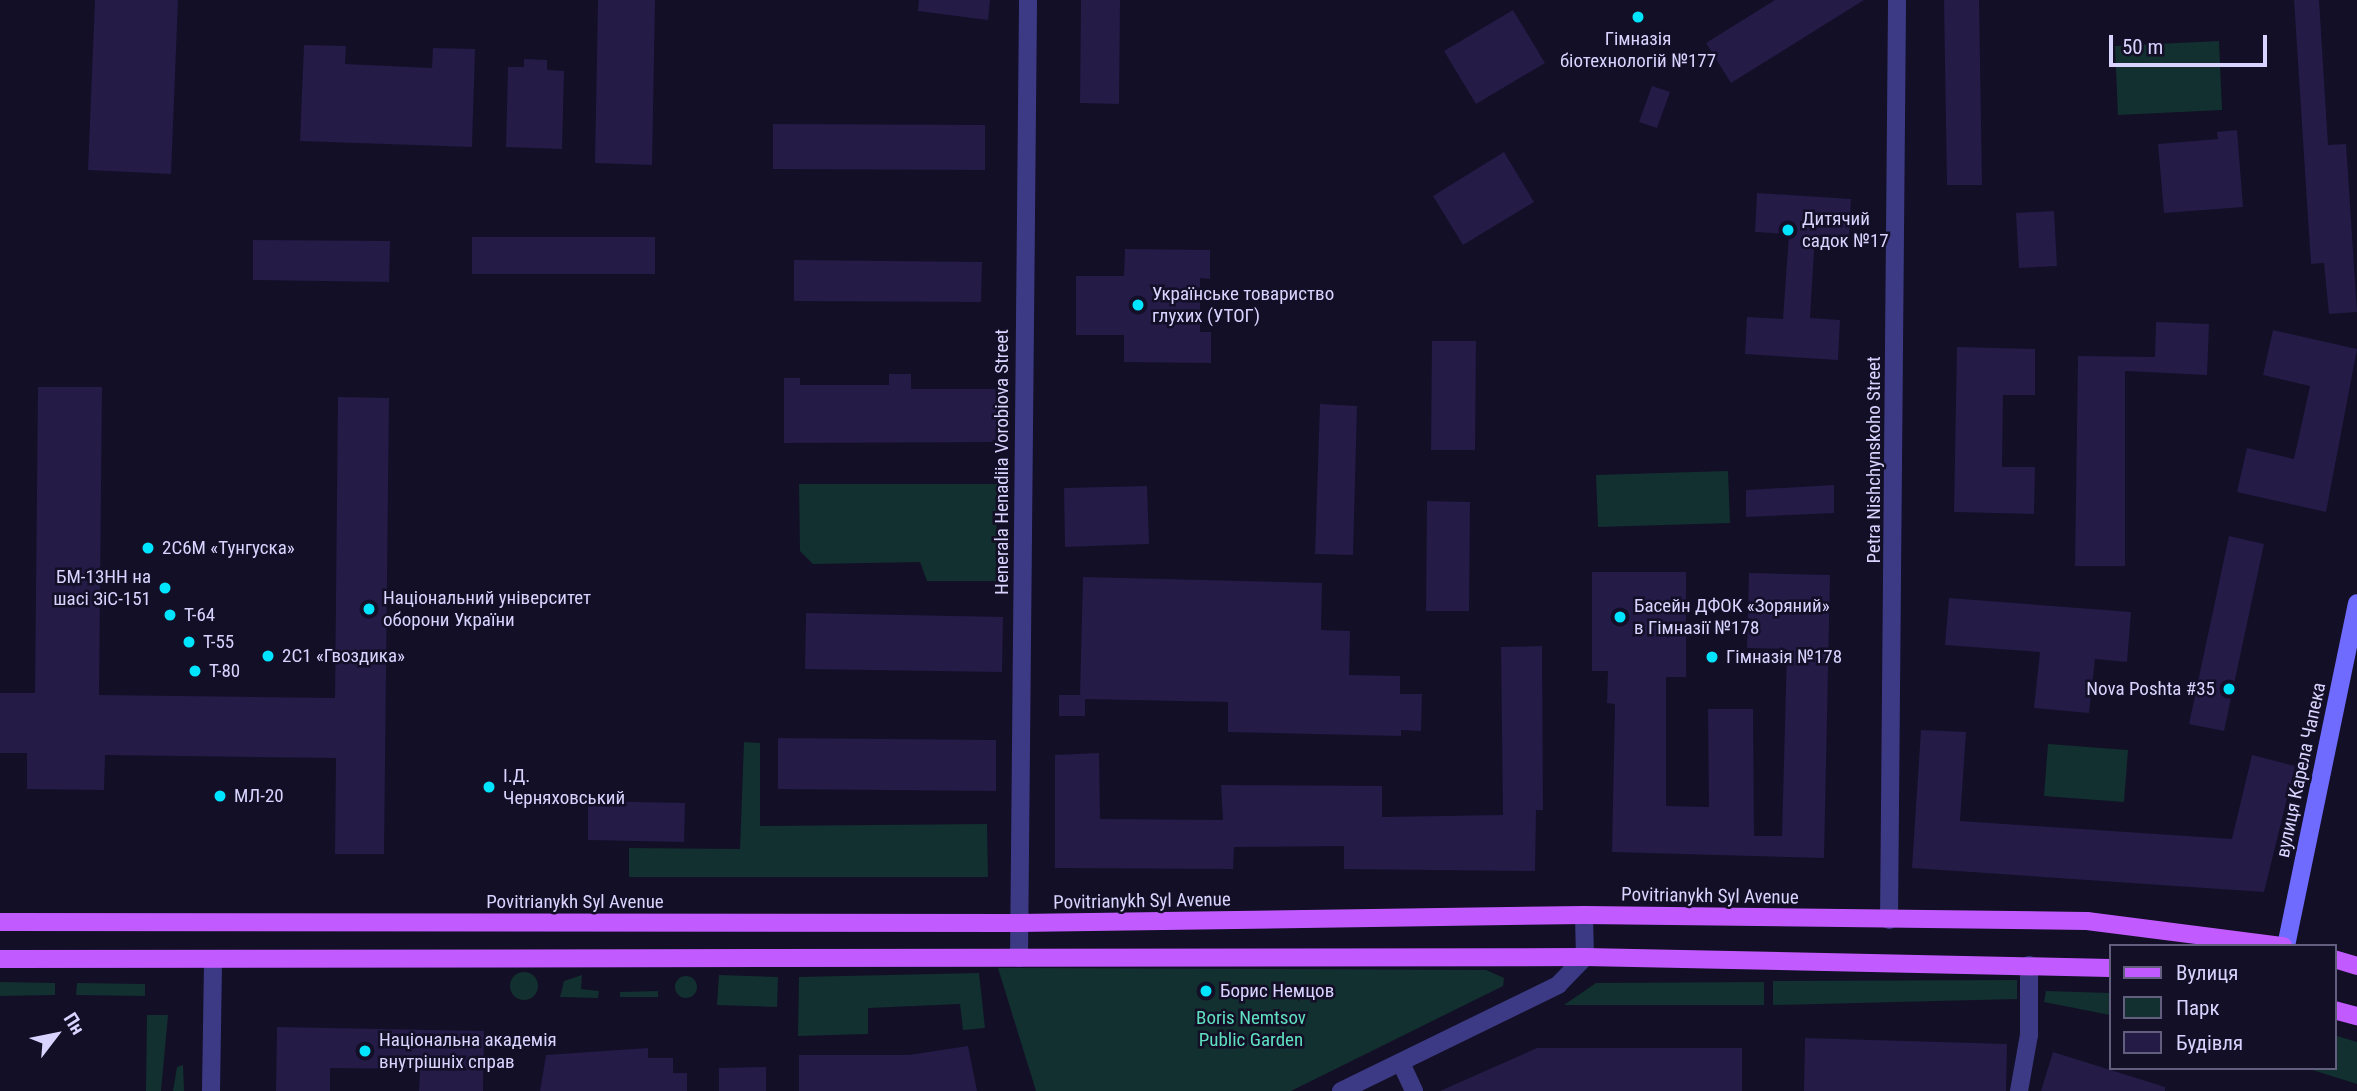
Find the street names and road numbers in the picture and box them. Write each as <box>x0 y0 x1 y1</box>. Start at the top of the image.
street label: Henerala Henadiia Vorobiova Street <box>991 329 1013 595</box>
street label: Petra Nishchynskoho Street <box>1863 356 1885 564</box>
street label: вулиця Карела Чапека <box>2271 680 2331 860</box>
street label: Povitrianykh Syl Avenue <box>1621 883 1799 909</box>
street label: Povitrianykh Syl Avenue <box>1053 888 1231 914</box>
street label: Povitrianykh Syl Avenue <box>486 891 664 913</box>

